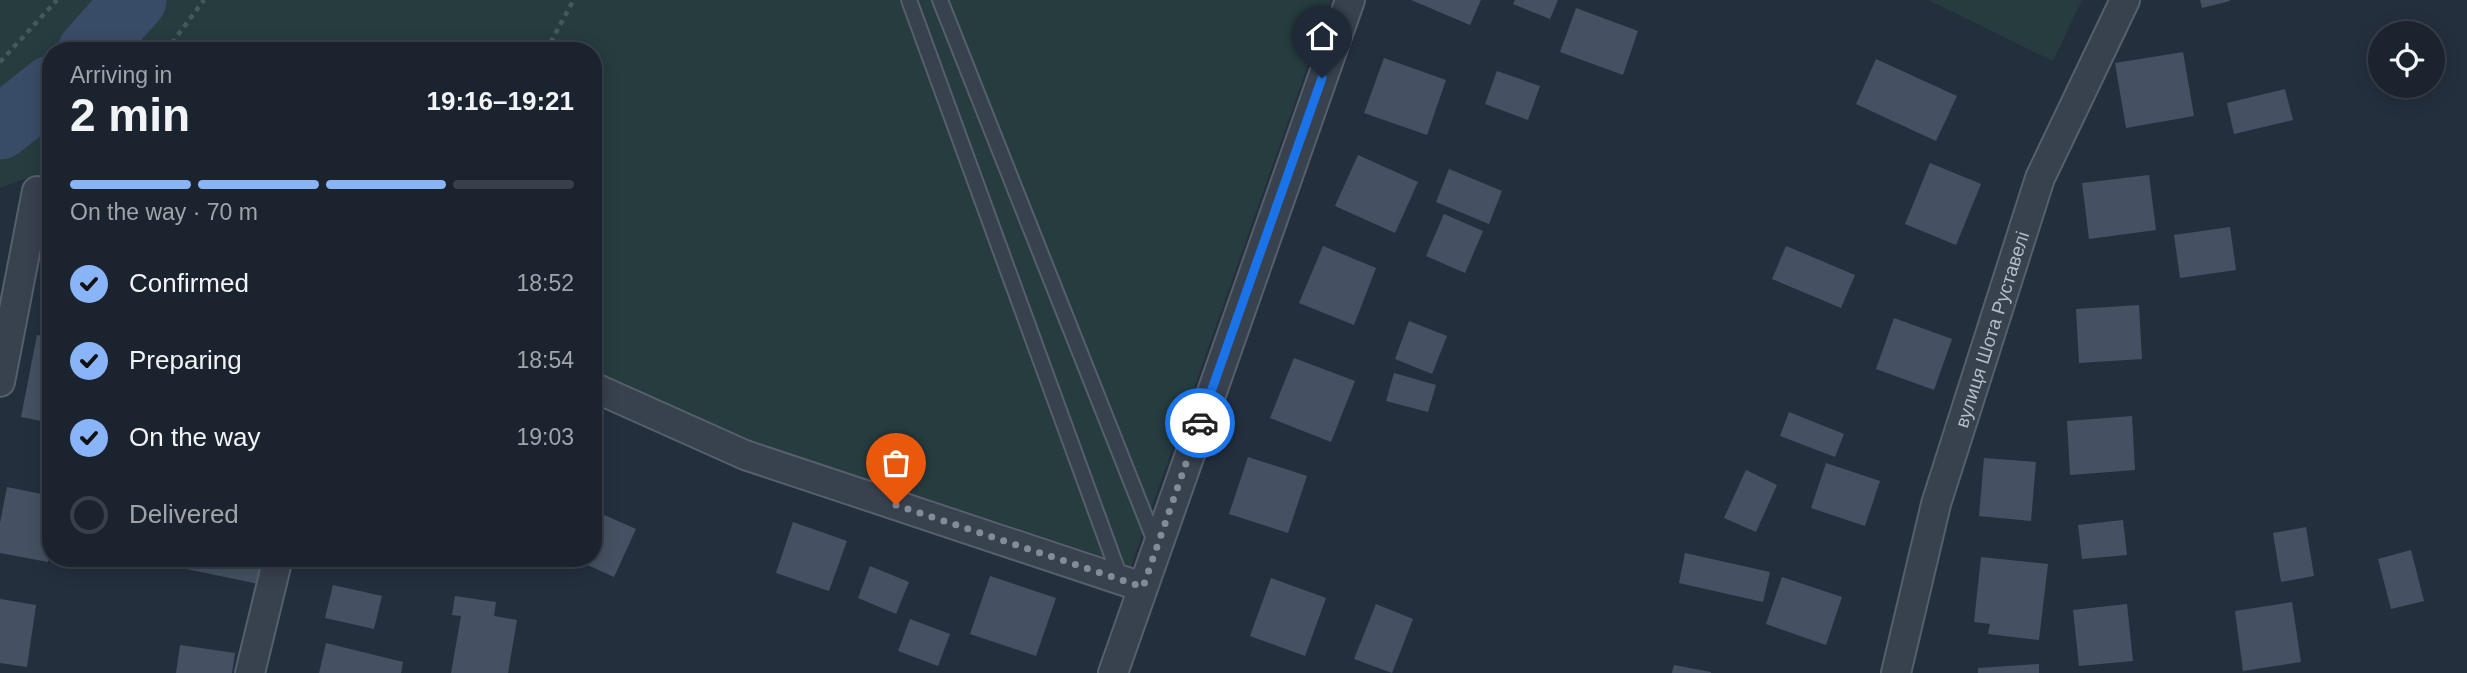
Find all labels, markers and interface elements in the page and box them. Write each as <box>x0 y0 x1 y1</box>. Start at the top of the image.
pin <box>1292 6 1352 78</box>
icon: home <box>1303 17 1341 55</box>
map controls <box>2368 21 2445 98</box>
button: locate <box>2368 21 2445 98</box>
text: Arriving in <box>70 62 172 88</box>
text: 19:16–19:21 <box>427 86 574 116</box>
text: 2 min <box>70 89 190 141</box>
text: On the way · 70 m <box>70 199 258 225</box>
street label: вулиця Шота Руставелі <box>1951 229 2033 430</box>
icon: check <box>70 265 108 303</box>
text: Confirmed <box>129 268 249 298</box>
text: 18:52 <box>516 270 574 296</box>
icon: check <box>70 342 108 380</box>
text: Preparing <box>129 345 242 375</box>
text: 18:54 <box>516 347 574 373</box>
courier <box>1165 388 1235 458</box>
icon: car <box>1181 404 1219 442</box>
icon: check <box>70 419 108 457</box>
text: On the way <box>129 422 261 452</box>
text: 19:03 <box>516 424 574 450</box>
pin <box>866 433 926 505</box>
icon: bag <box>877 444 915 482</box>
text: Delivered <box>129 499 239 529</box>

